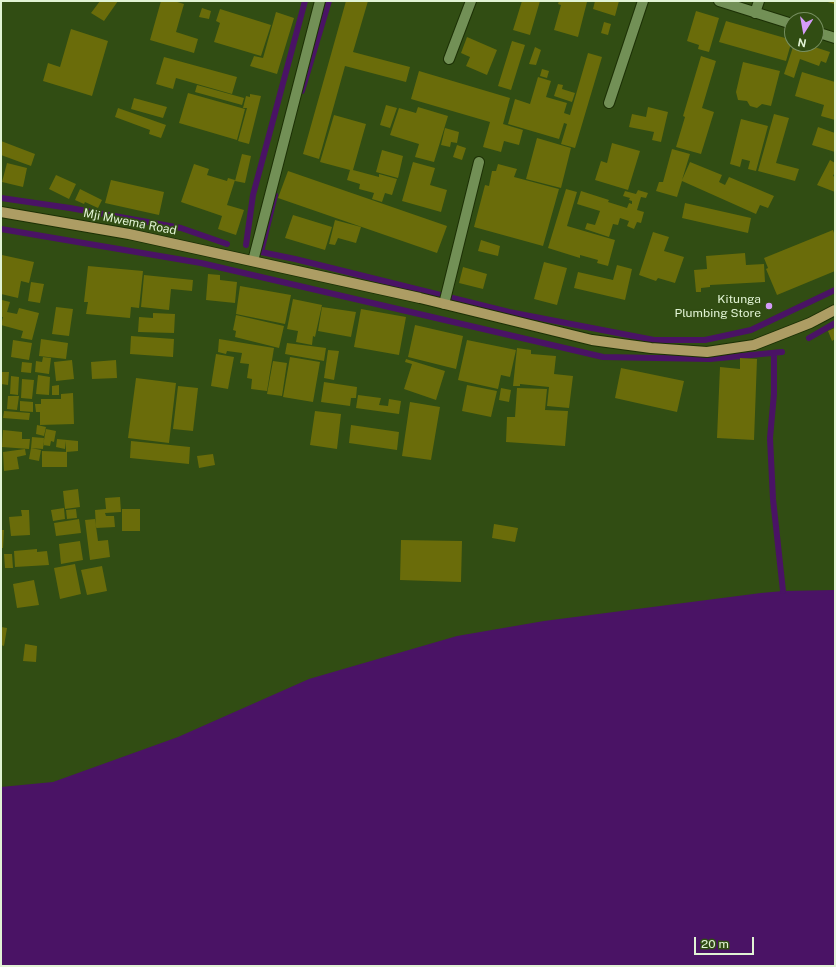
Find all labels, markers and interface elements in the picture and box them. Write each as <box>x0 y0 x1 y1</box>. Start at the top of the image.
north arrow <box>784 12 824 52</box>
text: N <box>797 36 807 50</box>
street label: Mji Mwema Road <box>82 206 178 238</box>
place label: Kitunga Plumbing Store <box>674 292 761 320</box>
marker: Kitunga Plumbing Store <box>764 301 774 311</box>
scale bar <box>696 929 756 955</box>
text: 20 m <box>701 937 729 951</box>

